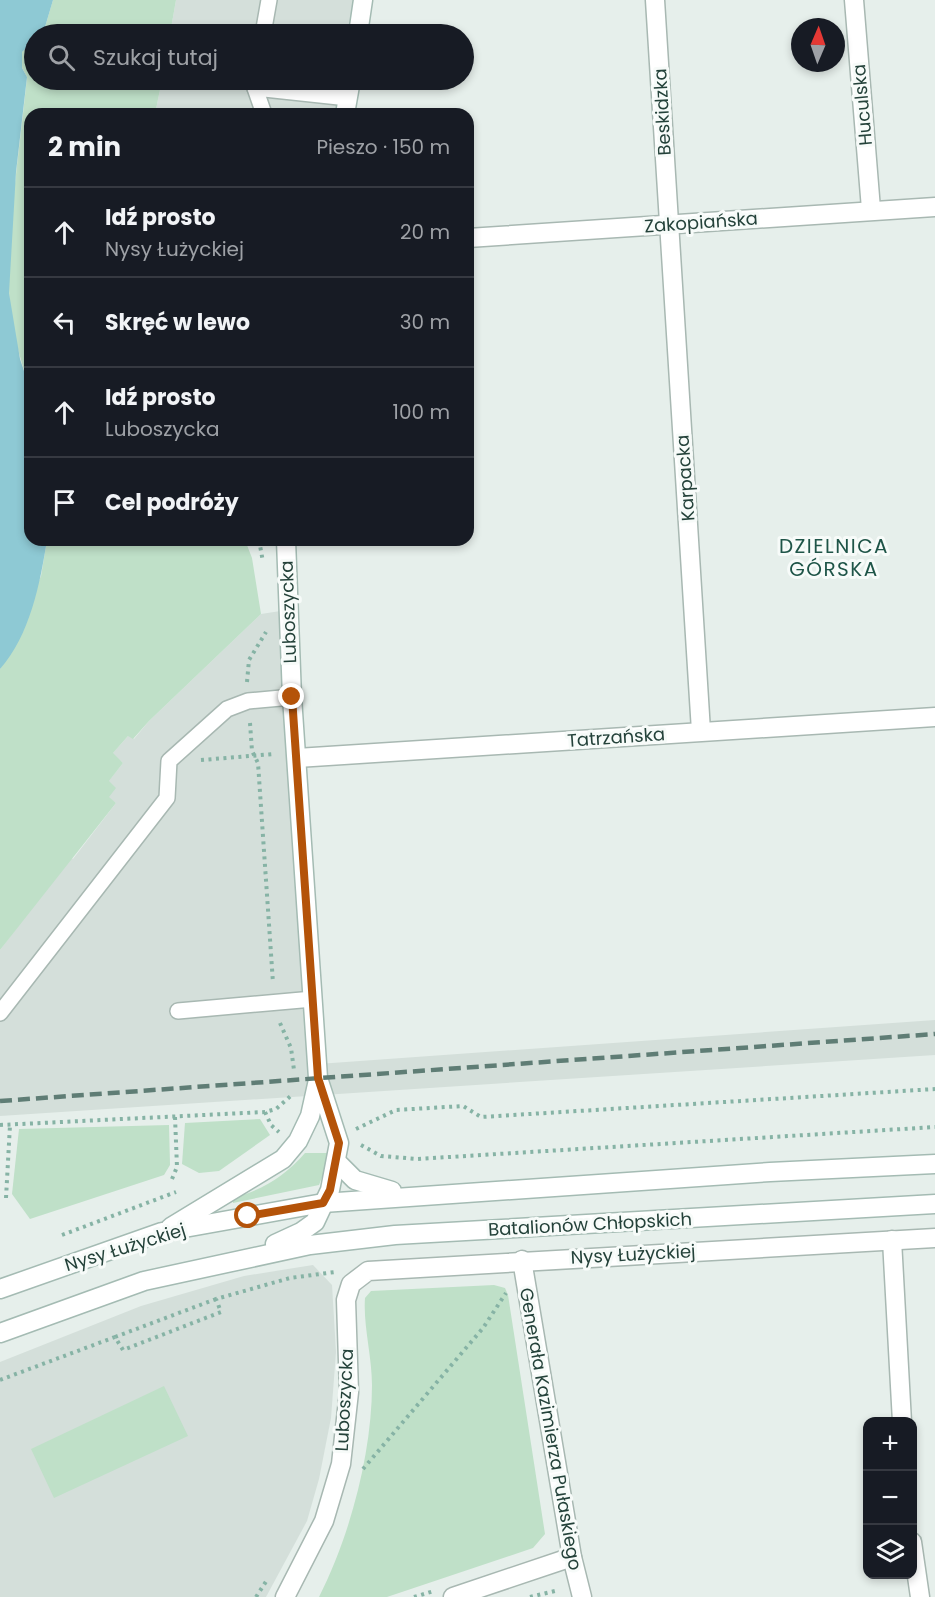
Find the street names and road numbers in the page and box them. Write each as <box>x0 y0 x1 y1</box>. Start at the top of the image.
street label: Huculska <box>846 63 878 147</box>
street label: Beskidzka <box>647 68 677 156</box>
street label: Zakopiańska <box>643 206 759 238</box>
street label: Karpacka <box>670 434 700 522</box>
street label: Luboszycka <box>274 560 302 664</box>
street label: Tatrzańska <box>566 721 666 753</box>
street label: Batalionów Chłopskich <box>487 1206 693 1242</box>
street label: Nysy Łużyckiej <box>62 1217 188 1277</box>
street label: Nysy Łużyckiej <box>570 1238 696 1270</box>
street label: Generała Kazimierza Pułaskiego <box>514 1286 588 1572</box>
street label: Luboszycka <box>329 1348 359 1452</box>

